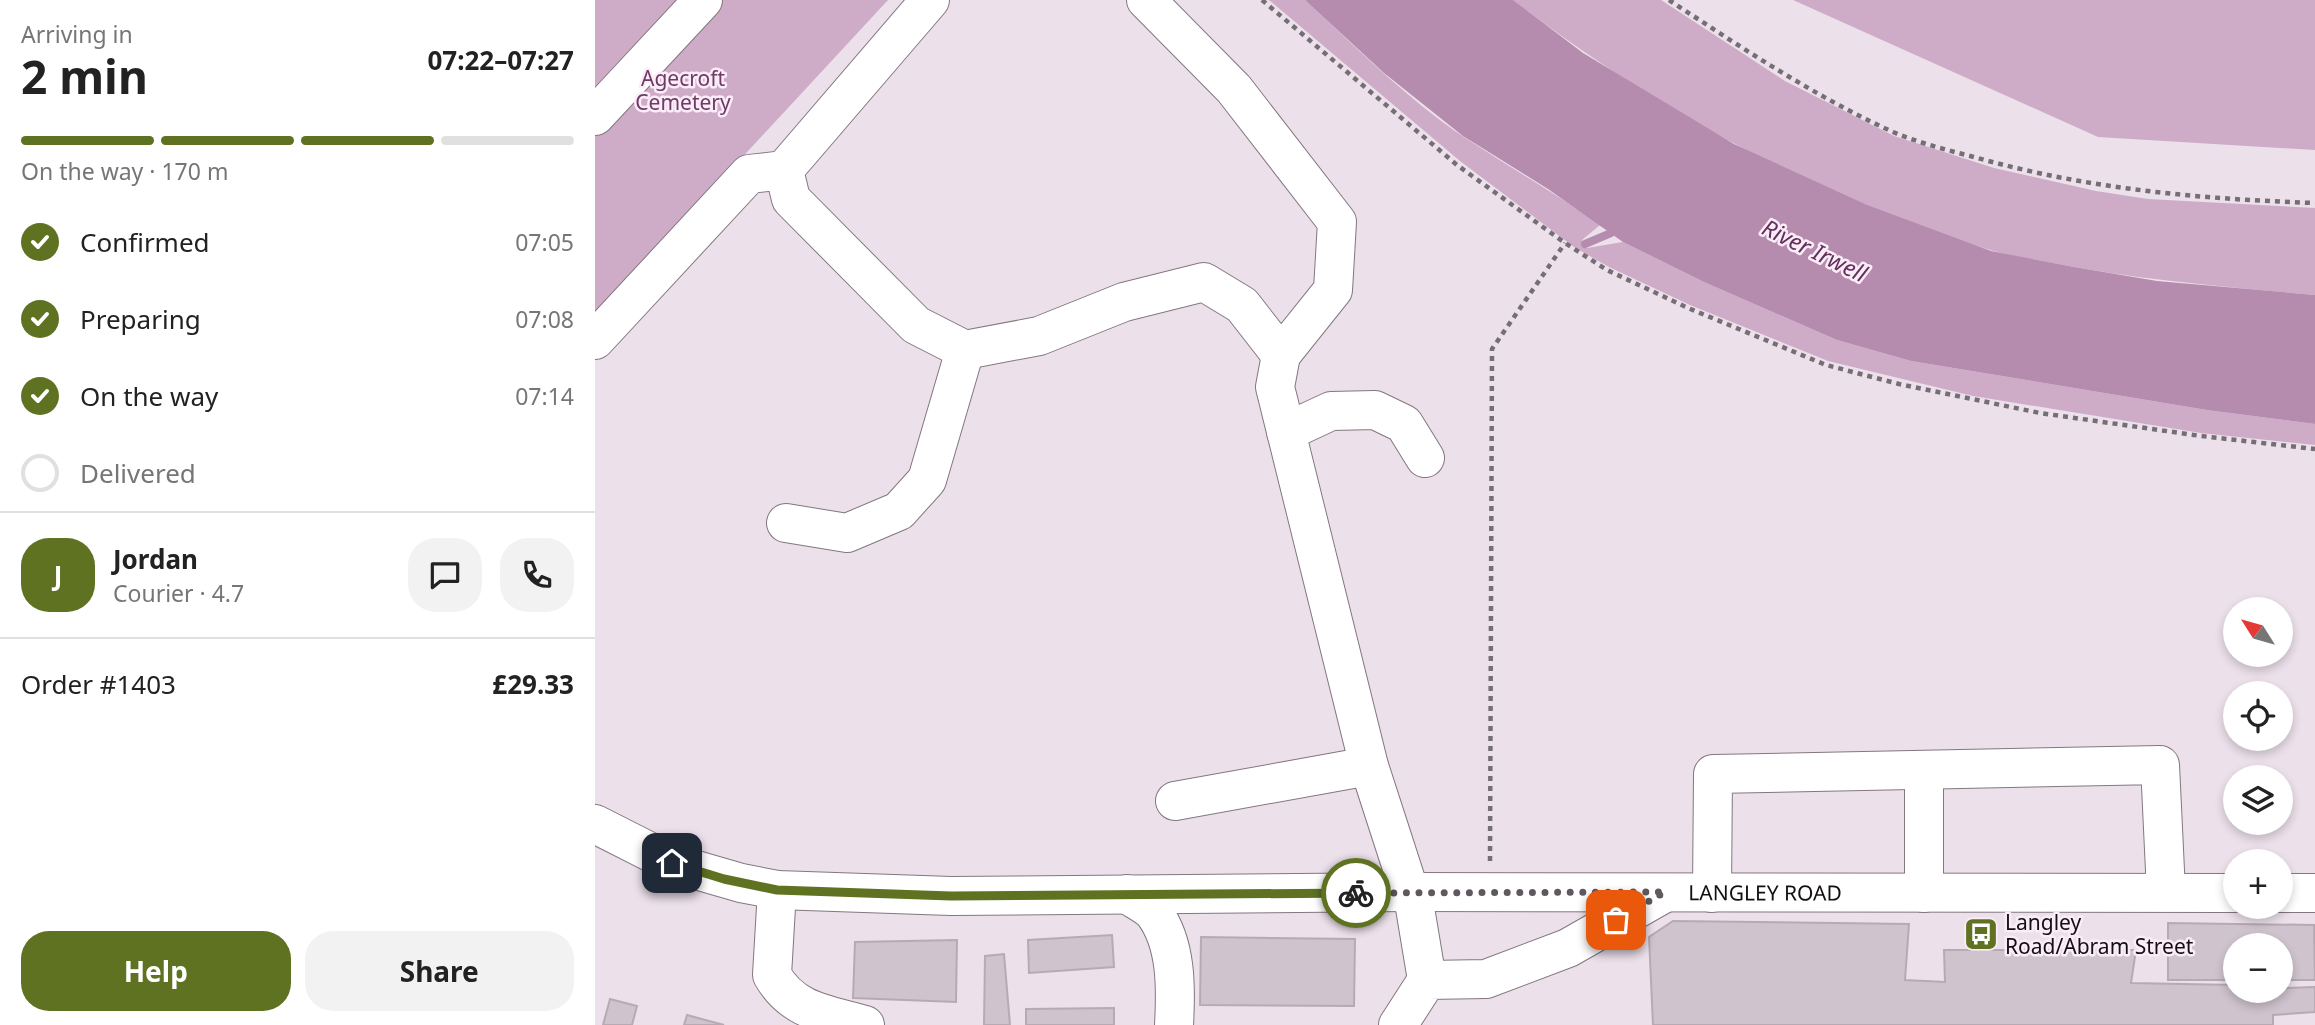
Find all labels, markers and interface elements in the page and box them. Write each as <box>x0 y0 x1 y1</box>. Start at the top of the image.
text: Arriving in <box>21 18 133 50</box>
text: 07:22–07:27 <box>427 42 574 78</box>
text: 2 min <box>21 45 148 107</box>
park label: Agecroft Cemetery <box>635 64 731 116</box>
text: On the way · 170 m <box>21 155 228 187</box>
water label: River Irwell <box>1757 211 1874 290</box>
icon: check <box>21 223 59 261</box>
text: Confirmed <box>80 224 210 260</box>
text: 07:05 <box>515 226 574 258</box>
icon: check <box>21 300 59 338</box>
text: Preparing <box>80 301 201 337</box>
text: 07:08 <box>515 303 574 335</box>
icon: check <box>21 377 59 415</box>
text: On the way <box>80 378 218 414</box>
text: 07:14 <box>515 380 574 412</box>
text: Delivered <box>80 455 196 491</box>
button: chat <box>408 538 482 612</box>
button: phone <box>500 538 574 612</box>
text: Jordan <box>113 541 198 577</box>
text: J <box>54 557 62 593</box>
text: Courier · 4.7 <box>113 577 244 609</box>
north arrow <box>2223 597 2293 667</box>
map controls <box>2223 597 2293 1003</box>
text: Order #1403 <box>21 666 176 702</box>
text: £29.33 <box>492 666 574 702</box>
button: locate <box>2223 681 2293 751</box>
button: layers <box>2223 765 2293 835</box>
pin <box>642 833 702 893</box>
icon: home <box>653 844 691 882</box>
button: + <box>2223 849 2293 919</box>
courier <box>1321 858 1391 928</box>
icon: bike <box>1337 874 1375 912</box>
street label: LANGLEY ROAD <box>1688 878 1842 907</box>
pin <box>1586 890 1646 950</box>
icon: bag <box>1597 901 1635 939</box>
place label: Langley Road/Abram Street <box>2005 908 2194 960</box>
bus stop icon: Langley Road/Abram Street <box>1962 915 2000 953</box>
button: Help <box>21 931 291 1011</box>
button: Share <box>305 931 574 1011</box>
button: − <box>2223 933 2293 1003</box>

